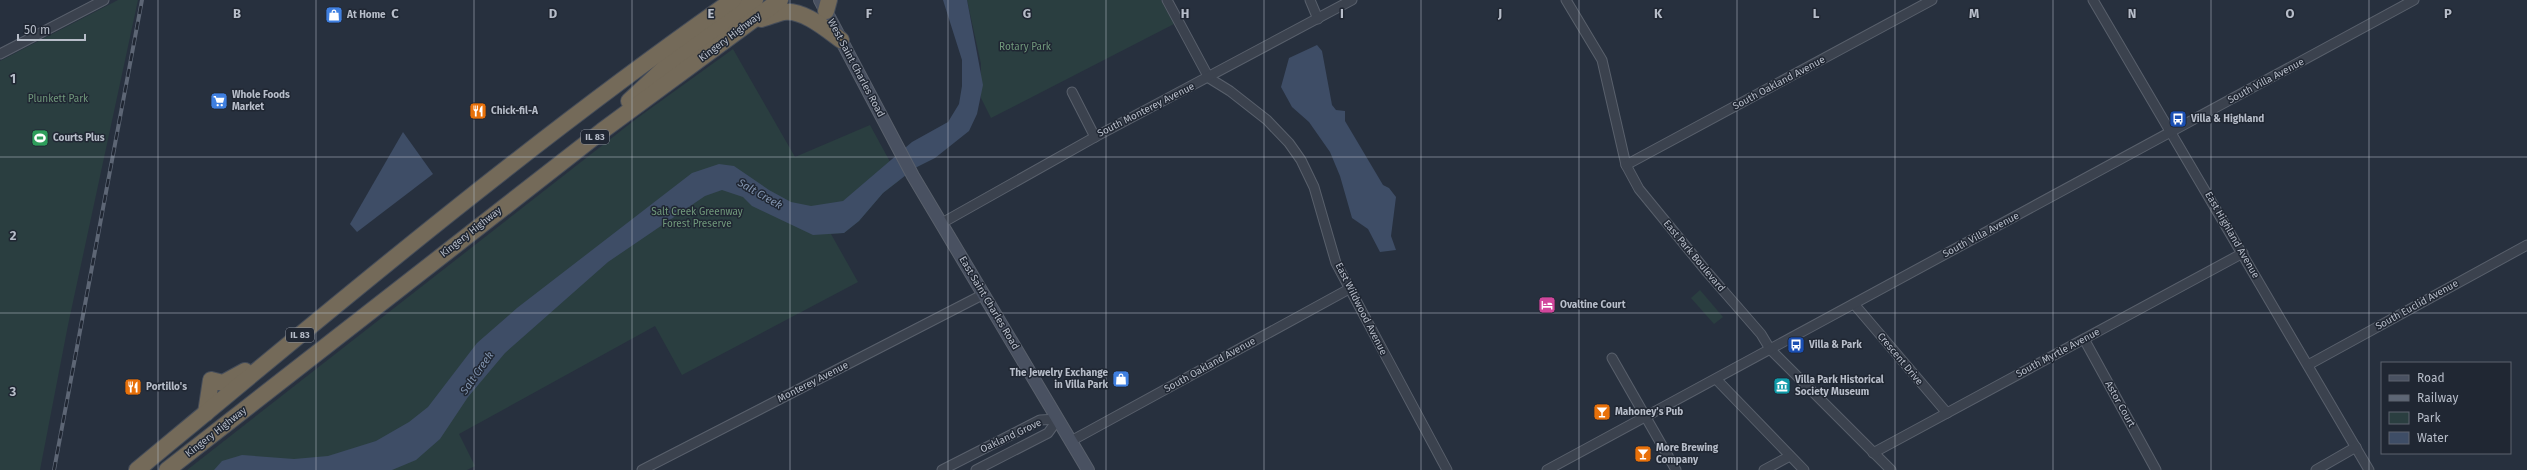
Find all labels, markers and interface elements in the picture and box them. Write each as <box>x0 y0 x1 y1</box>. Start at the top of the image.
shop icon: At Home <box>324 5 344 25</box>
text: B <box>233 6 241 21</box>
text: C <box>391 6 399 21</box>
text: D <box>549 6 558 21</box>
text: E <box>708 6 715 21</box>
text: F <box>866 6 873 21</box>
text: G <box>1023 6 1031 21</box>
text: H <box>1181 6 1189 21</box>
text: I <box>1340 6 1344 21</box>
text: J <box>1497 6 1502 21</box>
text: K <box>1654 6 1663 21</box>
text: L <box>1813 6 1820 21</box>
text: M <box>1969 6 1979 21</box>
text: N <box>2128 6 2136 21</box>
text: O <box>2286 6 2295 21</box>
text: P <box>2444 6 2452 21</box>
place label: At Home <box>346 9 386 21</box>
street label: Kingery Highway <box>697 10 763 64</box>
scale bar <box>18 16 85 42</box>
street label: West Saint Charles Road <box>825 17 887 119</box>
text: 50 m <box>24 23 50 37</box>
park label: Rotary Park <box>999 41 1052 53</box>
street label: South Oakland Avenue <box>1731 54 1827 112</box>
street label: South Villa Avenue <box>2226 56 2306 106</box>
text: 1 <box>10 71 16 86</box>
street label: South Monterey Avenue <box>1095 80 1197 140</box>
place label: Whole Foods Market <box>232 89 290 113</box>
supermarket icon: Whole Foods Market <box>209 91 229 111</box>
park label: Plunkett Park <box>28 93 89 105</box>
restaurant icon: Chick-fil-A <box>468 101 488 121</box>
place label: Chick-fil-A <box>491 105 539 117</box>
bus stop icon: Villa & Highland <box>2168 109 2188 129</box>
place label: Villa & Highland <box>2190 113 2264 125</box>
sports icon: Courts Plus <box>30 128 50 148</box>
road number: IL 83 <box>581 130 609 144</box>
place label: Courts Plus <box>53 132 105 144</box>
water label: Salt Creek <box>735 176 785 212</box>
street label: East Highland Avenue <box>2202 189 2262 281</box>
street label: Kingery Highway <box>438 204 504 260</box>
park label: Salt Creek Greenway Forest Preserve <box>651 206 743 230</box>
street label: South Villa Avenue <box>1941 210 2021 260</box>
street label: East Park Boulevard <box>1661 218 1727 294</box>
text: 2 <box>10 228 17 243</box>
street label: East Saint Charles Road <box>956 254 1022 352</box>
street label: East Wildwood Avenue <box>1332 261 1390 357</box>
street label: South Euclid Avenue <box>2374 277 2460 333</box>
hotel icon: Ovaltine Court <box>1537 295 1557 315</box>
place label: Ovaltine Court <box>1560 299 1626 311</box>
street label: South Myrtle Avenue <box>2014 326 2102 380</box>
road number: IL 83 <box>286 328 314 342</box>
street label: Crescent Drive <box>1875 330 1925 388</box>
street label: South Oakland Avenue <box>1162 335 1258 395</box>
bus stop icon: Villa & Park <box>1786 335 1806 355</box>
place label: Villa & Park <box>1808 339 1862 351</box>
water label: Salt Creek <box>457 349 496 398</box>
street label: Monterey Avenue <box>775 359 851 405</box>
legend <box>2381 362 2511 454</box>
place label: The Jewelry Exchange in Villa Park <box>1010 367 1108 391</box>
shop icon: The Jewelry Exchange in Villa Park <box>1111 369 1131 389</box>
text: Road <box>2417 371 2445 385</box>
place label: Villa Park Historical Society Museum <box>1794 374 1884 398</box>
museum icon: Villa Park Historical Society Museum <box>1772 376 1792 396</box>
restaurant icon: Portillo's <box>123 377 143 397</box>
street label: Astor Court <box>2102 379 2138 429</box>
place label: Portillo's <box>146 381 187 393</box>
text: 3 <box>9 384 17 399</box>
text: Railway <box>2417 391 2458 405</box>
bar icon: Mahoney’s Pub <box>1592 402 1612 422</box>
street label: Kingery Highway <box>183 404 249 460</box>
place label: Mahoney’s Pub <box>1615 406 1683 418</box>
text: Park <box>2417 411 2441 425</box>
street label: Oakland Grove <box>978 417 1044 455</box>
text: Water <box>2417 431 2449 445</box>
place label: More Brewing Company <box>1656 442 1719 466</box>
bar icon: More Brewing Company <box>1633 444 1653 464</box>

